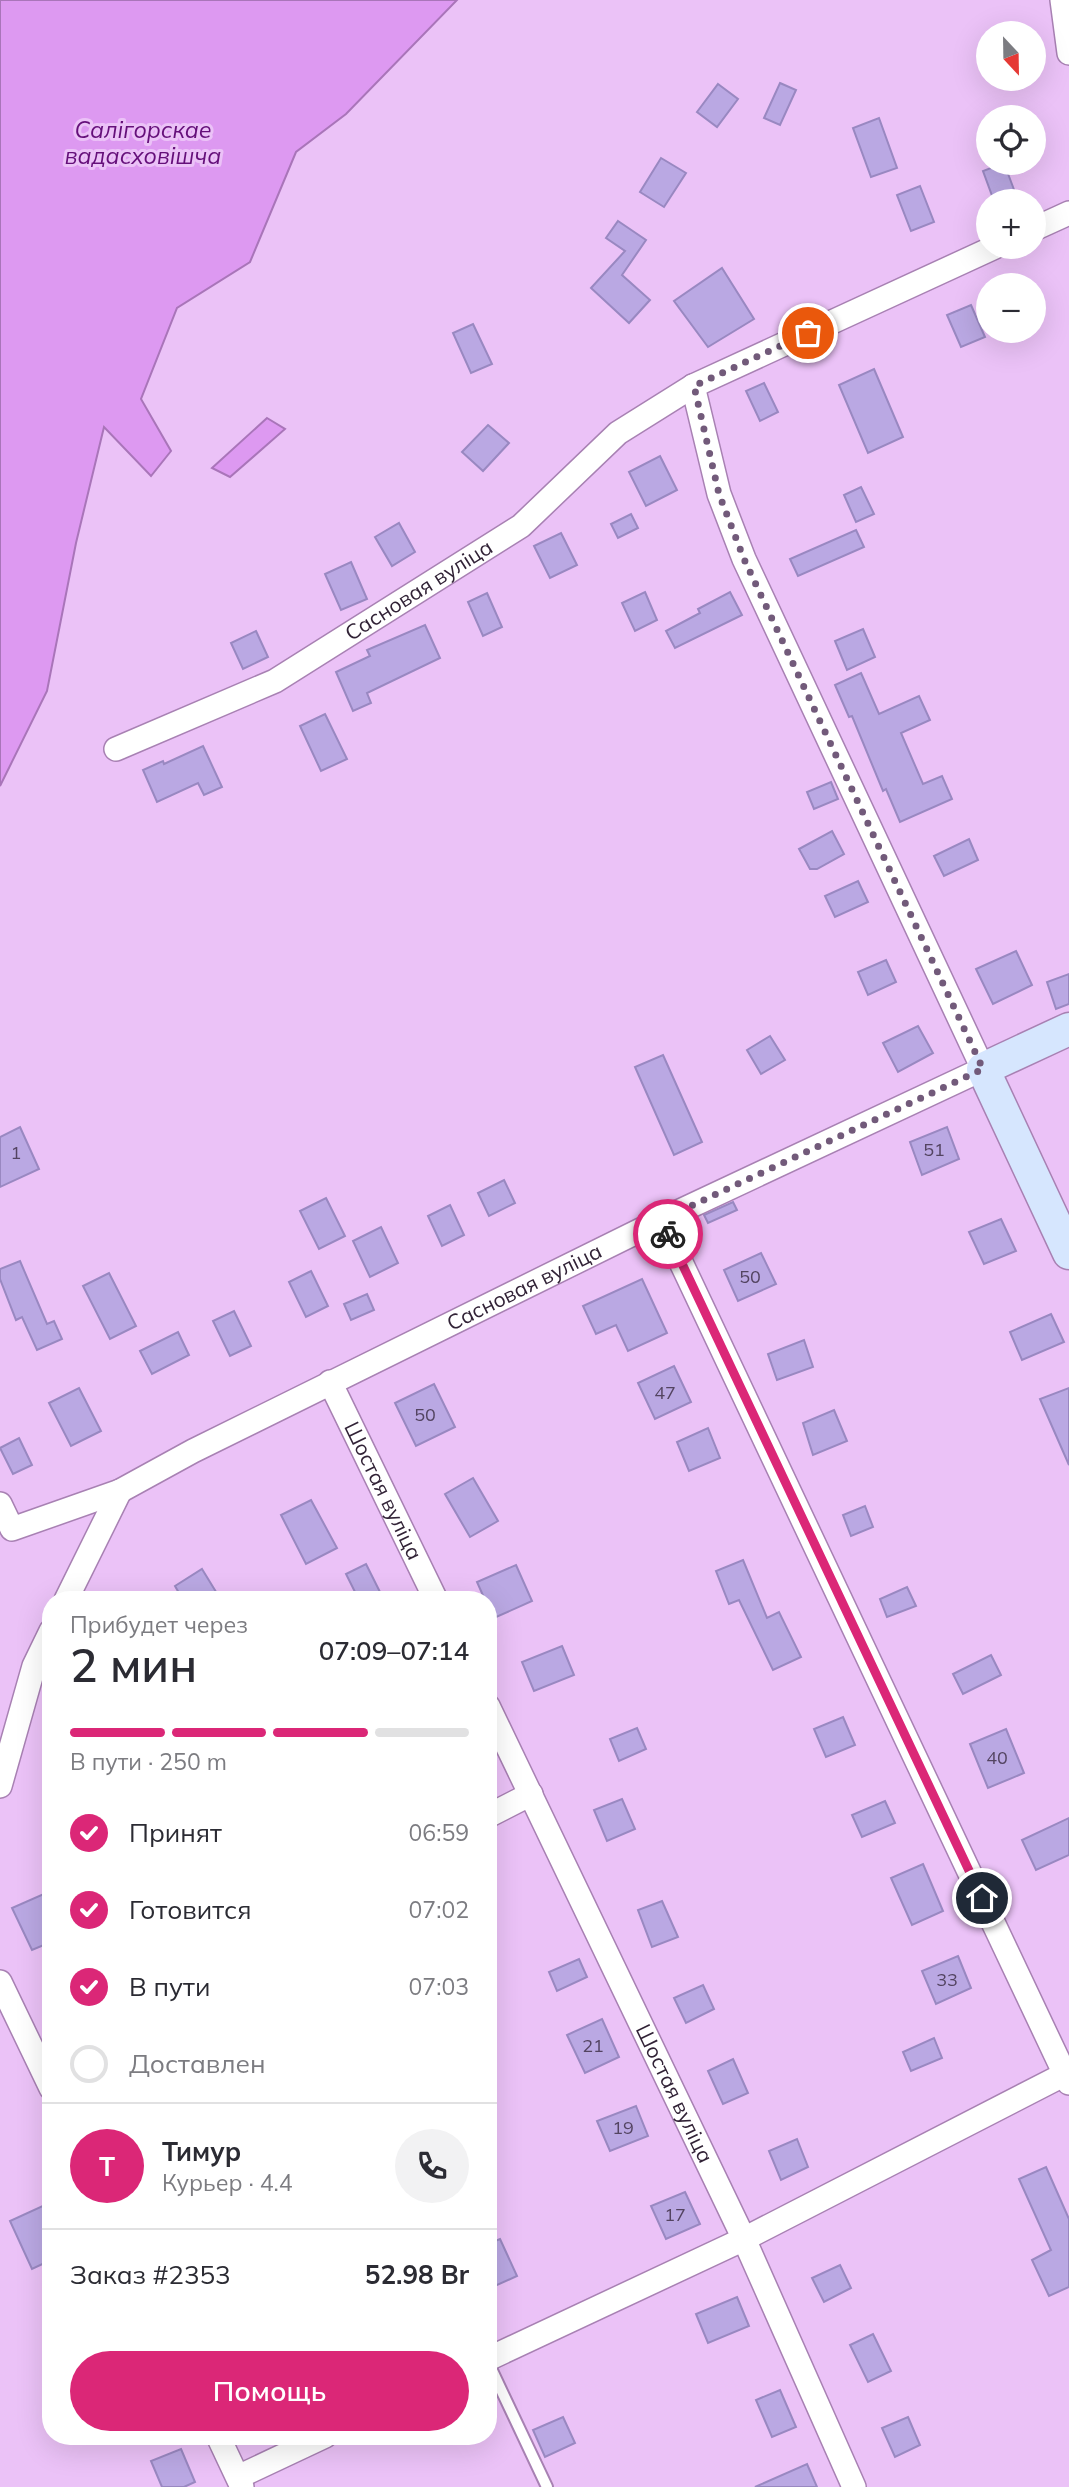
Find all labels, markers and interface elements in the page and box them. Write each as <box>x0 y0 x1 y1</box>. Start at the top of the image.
north arrow <box>976 21 1046 91</box>
map controls <box>976 21 1046 343</box>
button: locate <box>976 105 1046 175</box>
water label: Салігорскае вадасховішча <box>65 115 221 170</box>
button: + <box>976 189 1046 259</box>
button: − <box>976 273 1046 343</box>
pin <box>778 303 838 363</box>
icon: bag <box>789 314 827 352</box>
street label: Сасновая вуліца <box>340 533 497 646</box>
house number: 51 <box>923 1138 945 1161</box>
house number: 1 <box>11 1141 21 1164</box>
courier <box>633 1199 703 1269</box>
icon: bike <box>649 1215 687 1253</box>
street label: Сасновая вуліца <box>442 1237 606 1336</box>
house number: 50 <box>739 1265 761 1288</box>
house number: 47 <box>654 1381 676 1404</box>
house number: 50 <box>414 1403 436 1426</box>
street label: Шостая вуліца <box>339 1417 428 1564</box>
text: Прибудет через <box>70 1610 248 1639</box>
text: 07:09–07:14 <box>319 1634 469 1667</box>
text: 2 мин <box>70 1636 197 1694</box>
house number: 40 <box>986 1746 1008 1769</box>
text: В пути · 250 m <box>70 1747 227 1776</box>
icon: check <box>70 1814 108 1852</box>
text: Принят <box>129 1816 222 1849</box>
text: 06:59 <box>409 1818 469 1847</box>
pin <box>952 1868 1012 1928</box>
icon: home <box>963 1879 1001 1917</box>
icon: check <box>70 1891 108 1929</box>
text: Готовится <box>129 1893 252 1926</box>
text: 07:02 <box>409 1895 469 1924</box>
icon: check <box>70 1968 108 2006</box>
house number: 33 <box>936 1968 958 1991</box>
text: В пути <box>129 1970 210 2003</box>
text: 07:03 <box>409 1972 469 2001</box>
street label: Шостая вуліца <box>631 2020 719 2167</box>
house number: 21 <box>582 2034 604 2057</box>
text: Доставлен <box>129 2047 266 2080</box>
house number: 19 <box>612 2116 634 2139</box>
button: phone <box>395 2129 469 2203</box>
text: Тимур <box>162 2135 241 2168</box>
text: Т <box>99 2150 115 2183</box>
text: Курьер · 4.4 <box>162 2168 293 2197</box>
house number: 17 <box>664 2203 686 2226</box>
text: Заказ #2353 <box>70 2258 231 2291</box>
text: 52.98 Br <box>365 2258 469 2291</box>
button: Помощь <box>70 2351 469 2431</box>

